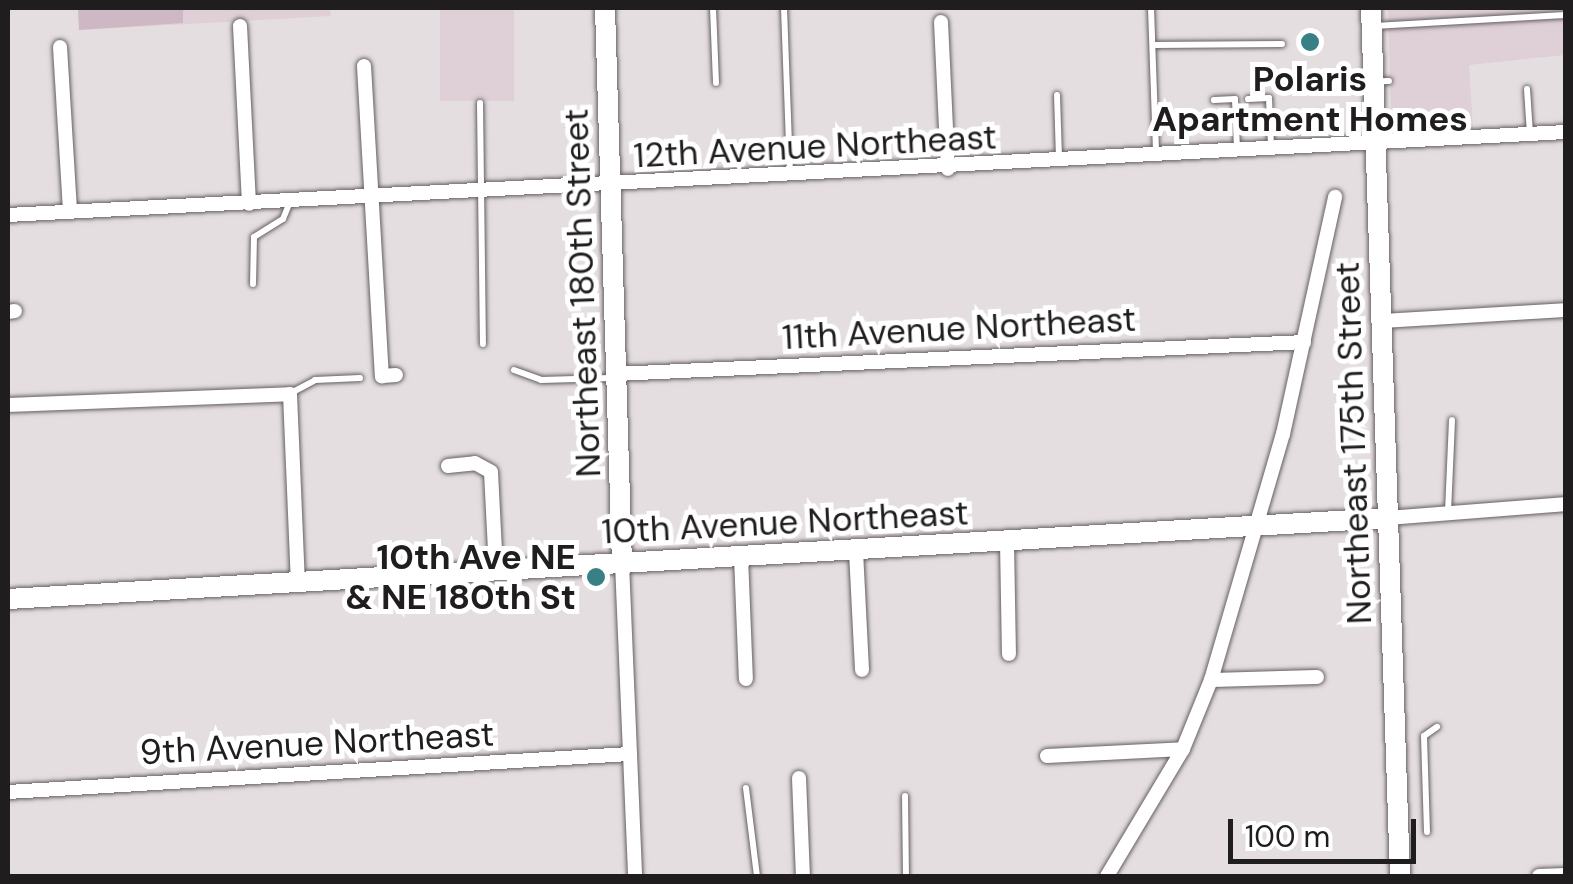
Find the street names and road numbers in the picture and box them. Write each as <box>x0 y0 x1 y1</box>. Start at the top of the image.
street label: Northeast 180th Street <box>555 108 609 478</box>
street label: 12th Avenue Northeast <box>632 116 998 176</box>
street label: Northeast 175th Street <box>1326 261 1380 625</box>
street label: 11th Avenue Northeast <box>781 298 1137 358</box>
street label: 10th Avenue Northeast <box>600 491 970 553</box>
street label: 9th Avenue Northeast <box>139 713 495 773</box>

